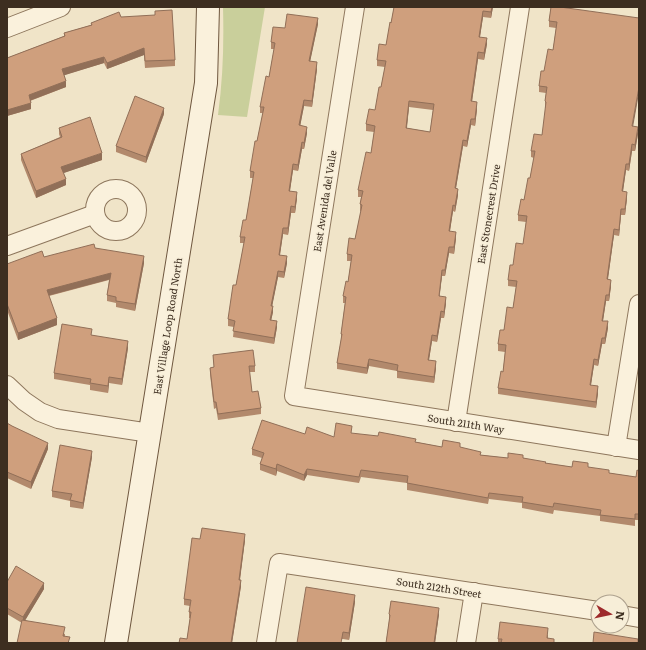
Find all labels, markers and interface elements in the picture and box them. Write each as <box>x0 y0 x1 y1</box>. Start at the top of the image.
street label: East Avenida del Valle <box>309 149 339 253</box>
street label: East Stonecrest Drive <box>473 163 503 265</box>
street label: East Village Loop Road North <box>149 256 185 396</box>
street label: South 211th Way <box>426 410 506 437</box>
street label: South 212th Street <box>395 573 483 601</box>
north arrow <box>590 594 630 634</box>
text: N <box>612 610 629 622</box>

